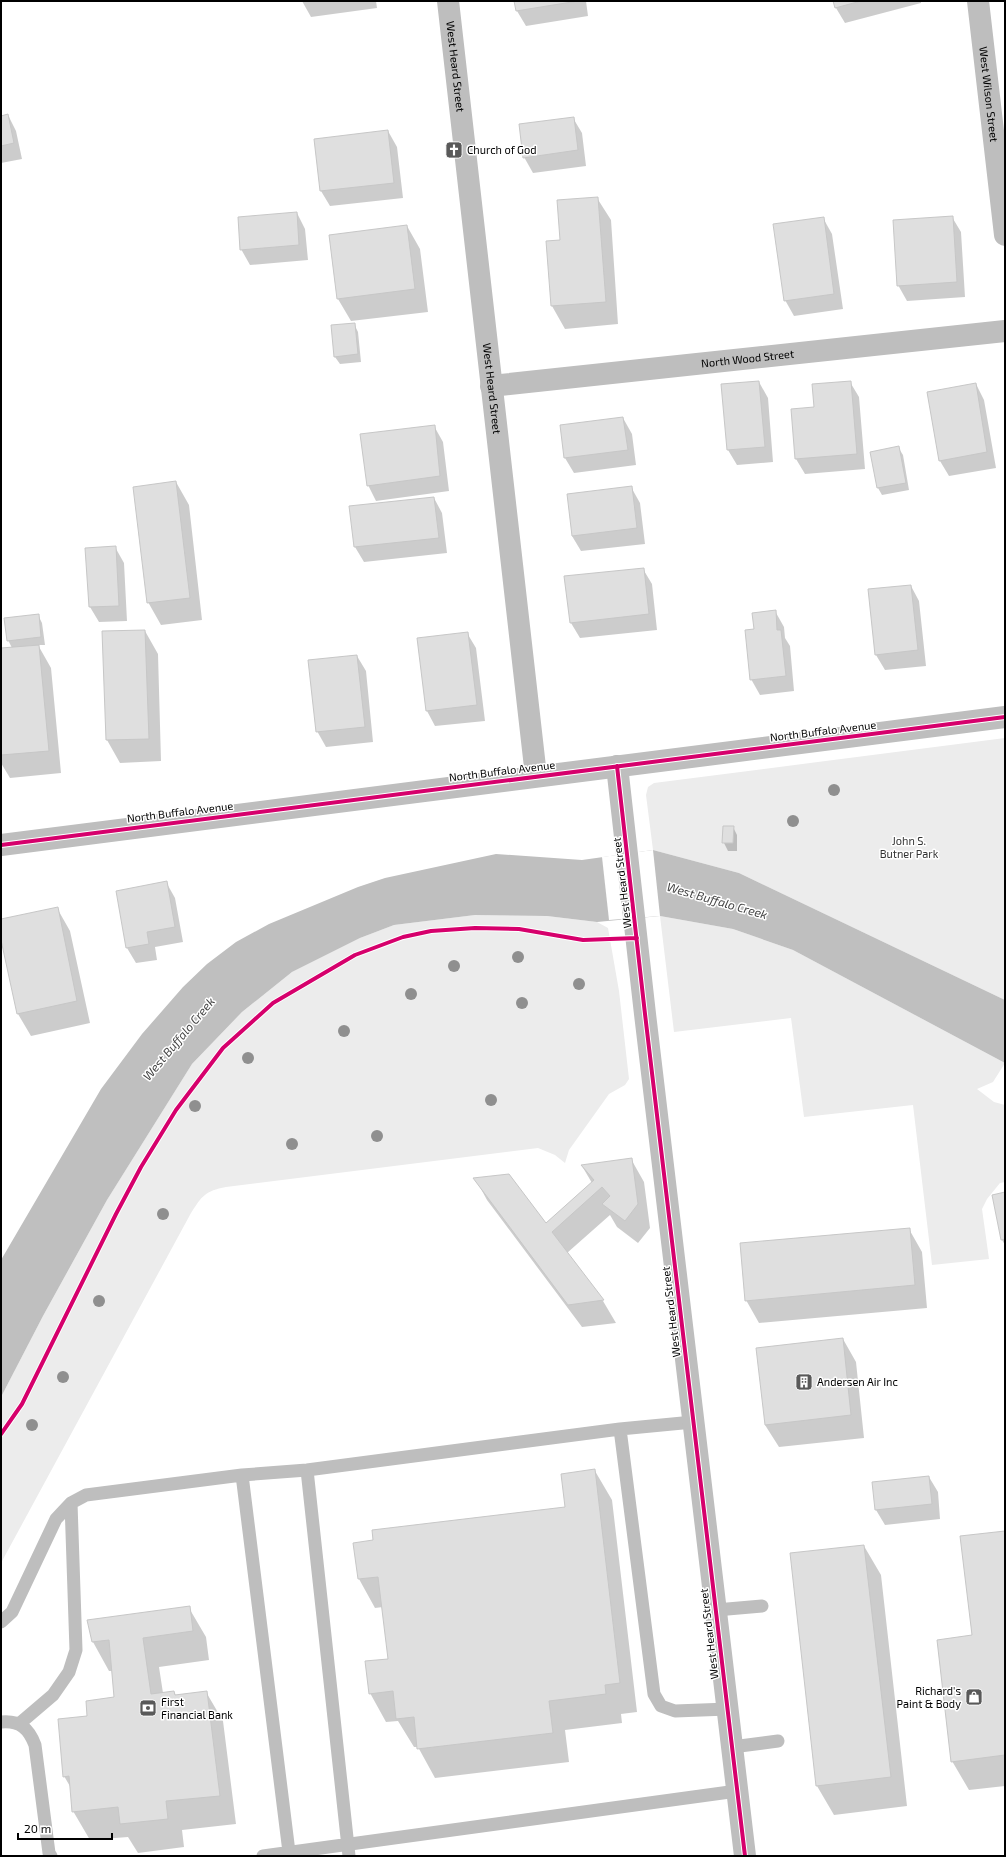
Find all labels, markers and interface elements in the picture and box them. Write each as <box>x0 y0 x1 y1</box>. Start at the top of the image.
street label: West Heard Street <box>444 20 468 113</box>
street label: West Wilson Street <box>977 46 1001 143</box>
church icon: Church of God <box>444 140 464 160</box>
place label: Church of God <box>467 143 537 156</box>
street label: West Heard Street <box>481 342 504 435</box>
street label: North Wood Street <box>700 347 795 369</box>
street label: North Buffalo Avenue <box>769 718 877 743</box>
street label: North Buffalo Avenue <box>448 758 556 783</box>
street label: North Buffalo Avenue <box>126 799 234 824</box>
park label: John S. Butner Park <box>880 834 939 860</box>
street label: West Heard Street <box>609 837 634 929</box>
water label: West Buffalo Creek <box>665 879 769 921</box>
water label: West Buffalo Creek <box>139 994 217 1083</box>
street label: West Heard Street <box>658 1266 683 1358</box>
building icon: Andersen Air Inc <box>794 1372 814 1392</box>
place label: Andersen Air Inc <box>817 1375 898 1388</box>
street label: West Heard Street <box>696 1588 721 1680</box>
place label: Richard's Paint & Body <box>897 1684 961 1710</box>
shop icon: Richard's Paint & Body <box>964 1687 984 1707</box>
place label: First Financial Bank <box>161 1695 233 1721</box>
bank icon: First Financial Bank <box>138 1698 158 1718</box>
scale bar <box>18 1815 112 1841</box>
text: 20 m <box>24 1821 51 1835</box>

